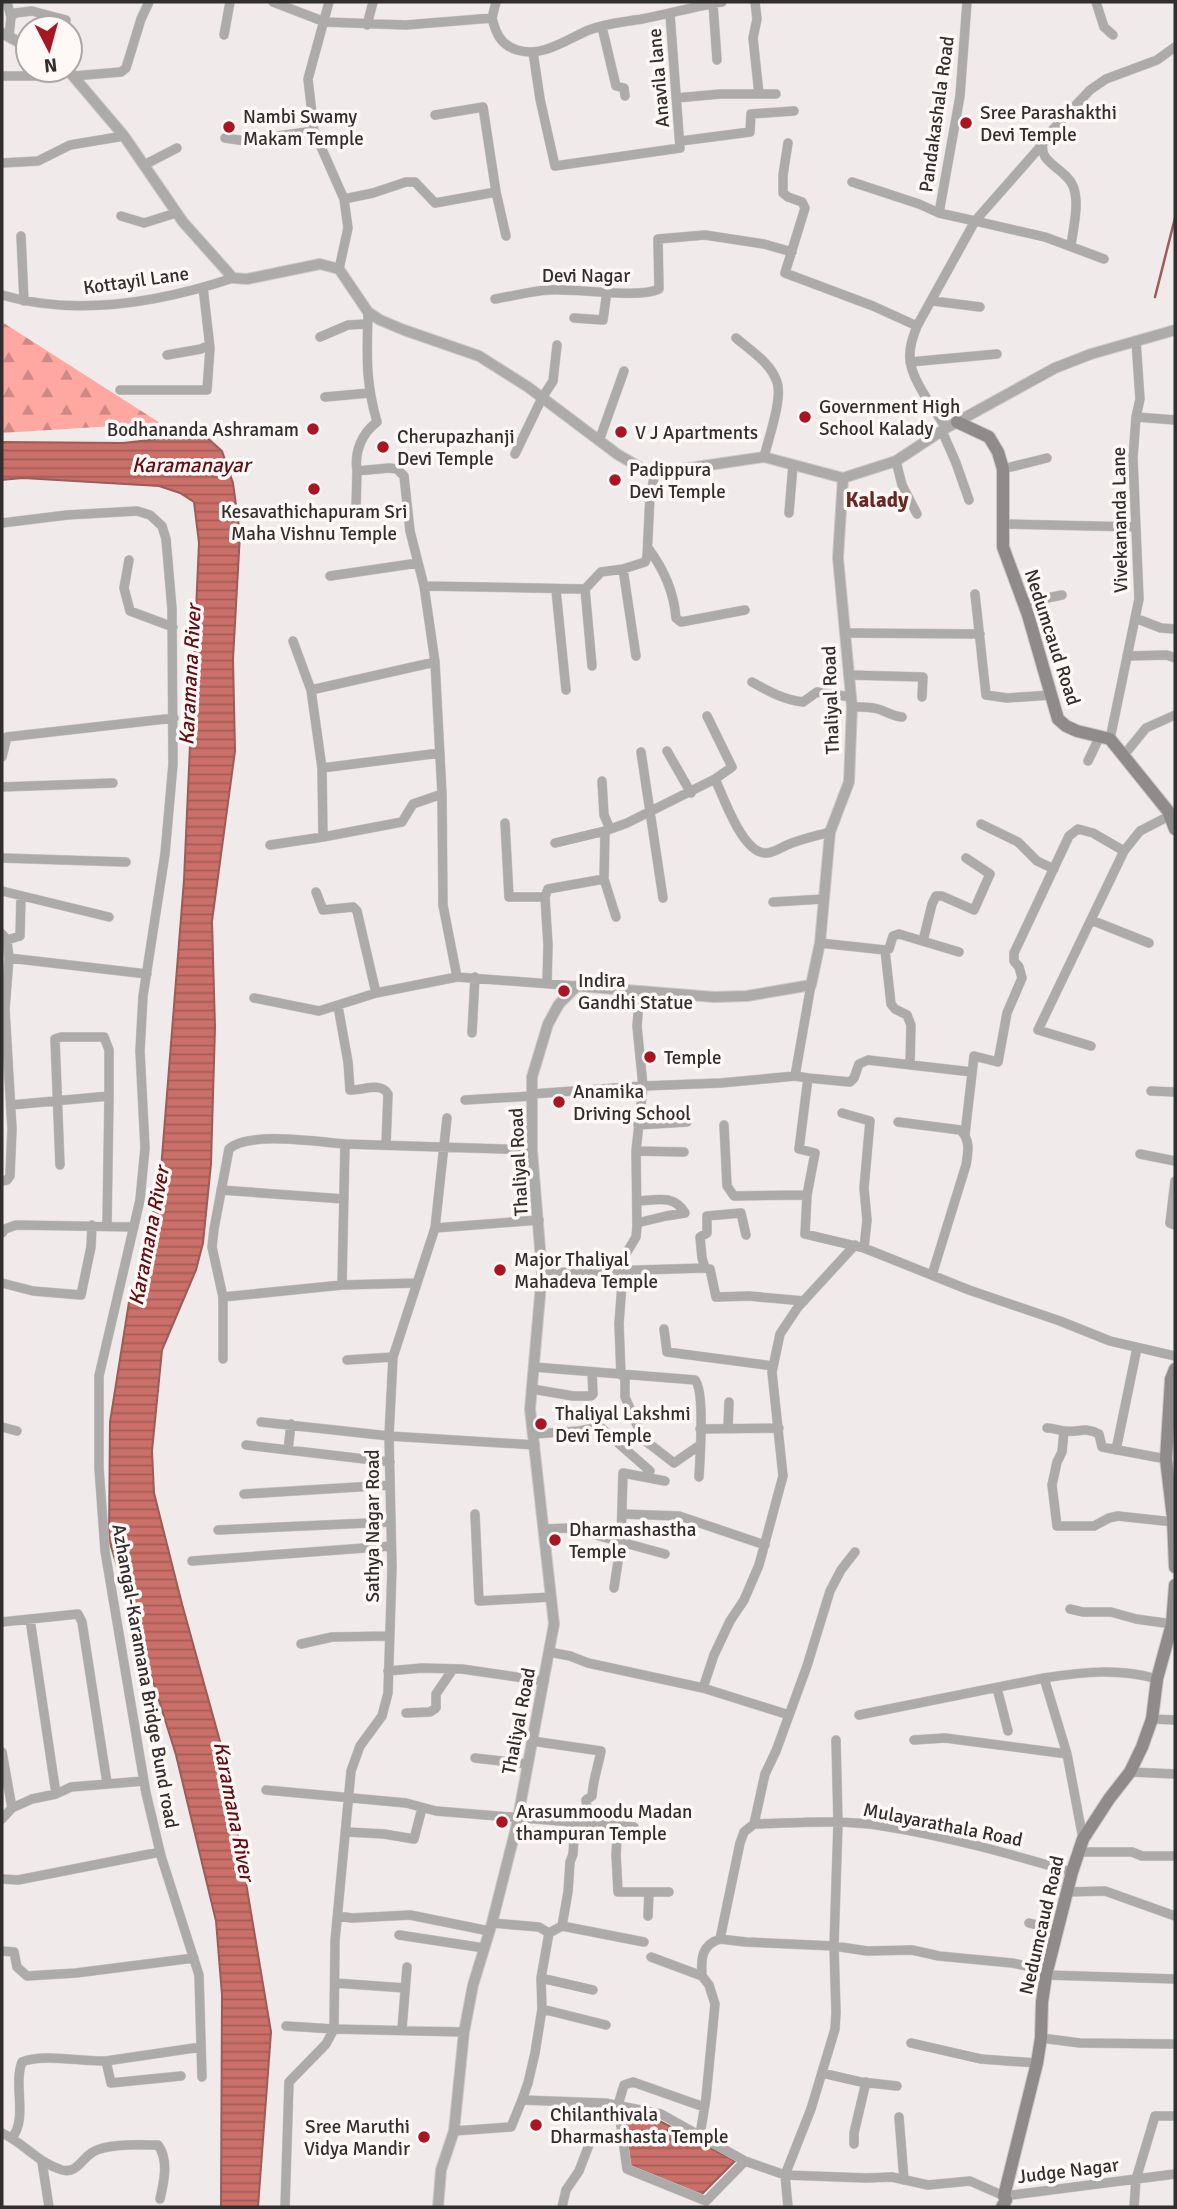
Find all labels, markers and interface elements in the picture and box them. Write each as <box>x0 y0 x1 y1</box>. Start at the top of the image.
north arrow <box>14 14 84 84</box>
street label: Anavila lane <box>643 27 675 128</box>
street label: Pandakashala Road <box>914 34 960 194</box>
text: N <box>43 52 58 78</box>
place label: Sree Parashakthi Devi Temple <box>980 101 1117 147</box>
place label: Nambi Swamy Makam Temple <box>243 105 364 151</box>
marker: Sree Parashakthi Devi Temple <box>958 115 974 131</box>
marker: Nambi Swamy Makam Temple <box>221 119 237 135</box>
street label: Kottayil Lane <box>82 262 191 300</box>
street label: Devi Nagar <box>542 264 630 288</box>
place label: Government High School Kalady <box>819 395 960 441</box>
marker: Government High School Kalady <box>797 409 813 425</box>
place label: Bodhananda Ashramam <box>107 418 299 442</box>
marker: Bodhananda Ashramam <box>305 421 321 437</box>
place label: V J Apartments <box>635 421 758 445</box>
marker: V J Apartments <box>613 424 629 440</box>
place label: Cherupazhanji Devi Temple <box>397 425 515 471</box>
marker: Cherupazhanji Devi Temple <box>375 439 391 455</box>
street label: Vivekananda Lane <box>1107 447 1133 593</box>
water label: Karamanayar <box>132 452 254 478</box>
place label: Padippura Devi Temple <box>629 458 726 504</box>
marker: Padippura Devi Temple <box>607 472 623 488</box>
marker: Kesavathichapuram Sri Maha Vishnu Temple <box>306 481 322 497</box>
district label: Kalady <box>846 487 909 513</box>
place label: Kesavathichapuram Sri Maha Vishnu Temple <box>221 500 407 546</box>
street label: Nedumcaud Road <box>1019 566 1085 709</box>
water label: Karamana River <box>173 601 207 746</box>
street label: Thaliyal Road <box>817 645 845 755</box>
place label: Indira Gandhi Statue <box>578 969 693 1015</box>
marker: Indira Gandhi Statue <box>556 983 572 999</box>
place label: Temple <box>664 1046 721 1070</box>
marker: Temple <box>642 1049 658 1065</box>
place label: Anamika Driving School <box>573 1080 691 1126</box>
marker: Anamika Driving School <box>551 1094 567 1110</box>
street label: Thaliyal Road <box>504 1107 534 1217</box>
water label: Karamana River <box>123 1161 176 1308</box>
place label: Major Thaliyal Mahadeva Temple <box>514 1248 658 1294</box>
marker: Major Thaliyal Mahadeva Temple <box>492 1262 508 1278</box>
place label: Thaliyal Lakshmi Devi Temple <box>555 1402 691 1448</box>
marker: Thaliyal Lakshmi Devi Temple <box>533 1416 549 1432</box>
street label: Sathya Nagar Road <box>361 1449 385 1603</box>
place label: Dharmashastha Temple <box>569 1518 696 1564</box>
street label: Azhangal-Karamana Bridge Bund road <box>106 1522 184 1830</box>
marker: Dharmashastha Temple <box>547 1532 563 1548</box>
street label: Thaliyal Road <box>497 1666 541 1777</box>
water label: Karamana River <box>208 1739 261 1886</box>
street label: Mulayarathala Road <box>861 1798 1025 1852</box>
place label: Arasummoodu Madan thampuran Temple <box>516 1800 692 1846</box>
marker: Arasummoodu Madan thampuran Temple <box>494 1814 510 1830</box>
street label: Nedumcaud Road <box>1014 1853 1070 1997</box>
place label: Chilanthivala Dharmashasta Temple <box>550 2103 729 2149</box>
place label: Sree Maruthi Vidya Mandir <box>304 2115 410 2161</box>
marker: Chilanthivala Dharmashasta Temple <box>528 2117 544 2133</box>
marker: Sree Maruthi Vidya Mandir <box>416 2129 432 2145</box>
street label: Judge Nagar <box>1016 2153 1120 2189</box>

